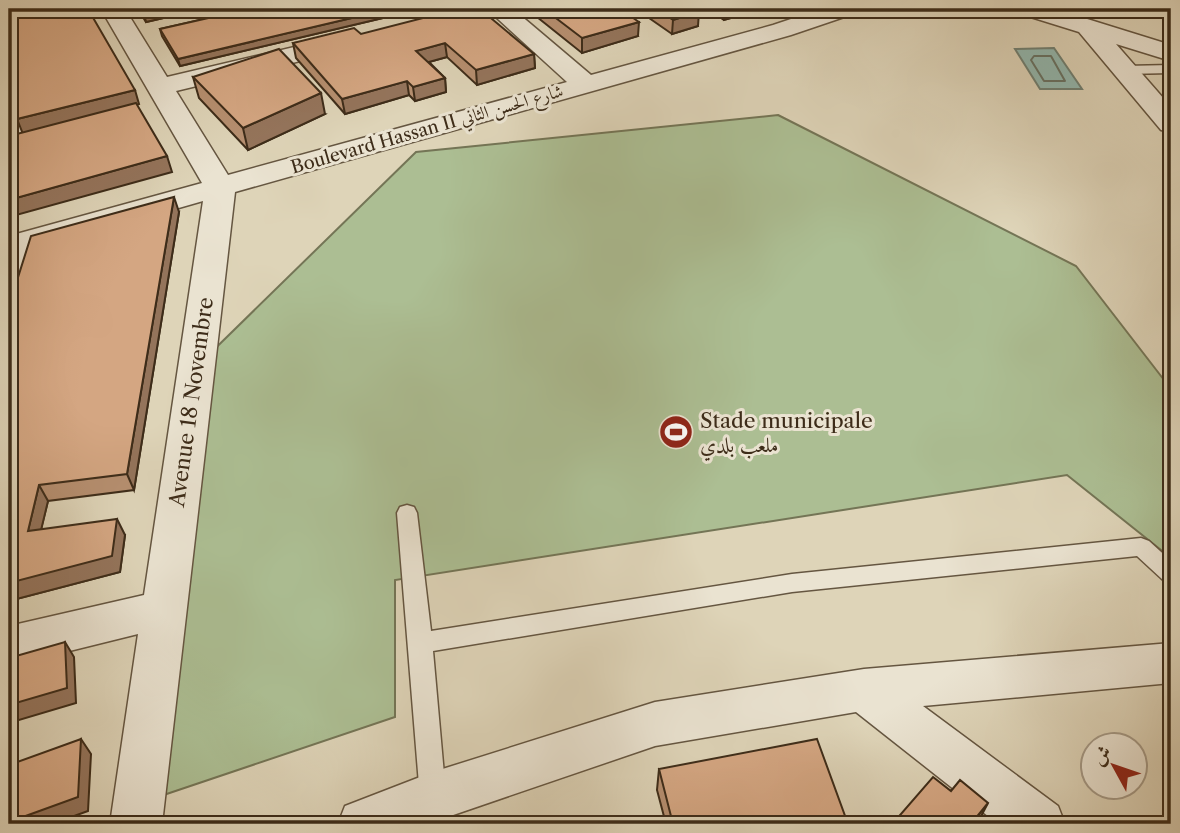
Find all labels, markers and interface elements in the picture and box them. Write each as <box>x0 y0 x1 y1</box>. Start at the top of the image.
street label: Boulevard Hassan II شارع الحسن الثاني <box>288 80 567 182</box>
street label: Avenue 18 Novembre <box>164 296 218 509</box>
place label: Stade municipale ملعب بلدي <box>700 408 873 461</box>
sports icon: Stade municipale ملعب بلدي <box>657 413 695 451</box>
north arrow <box>1078 732 1148 802</box>
text: ش <box>1086 741 1116 770</box>

